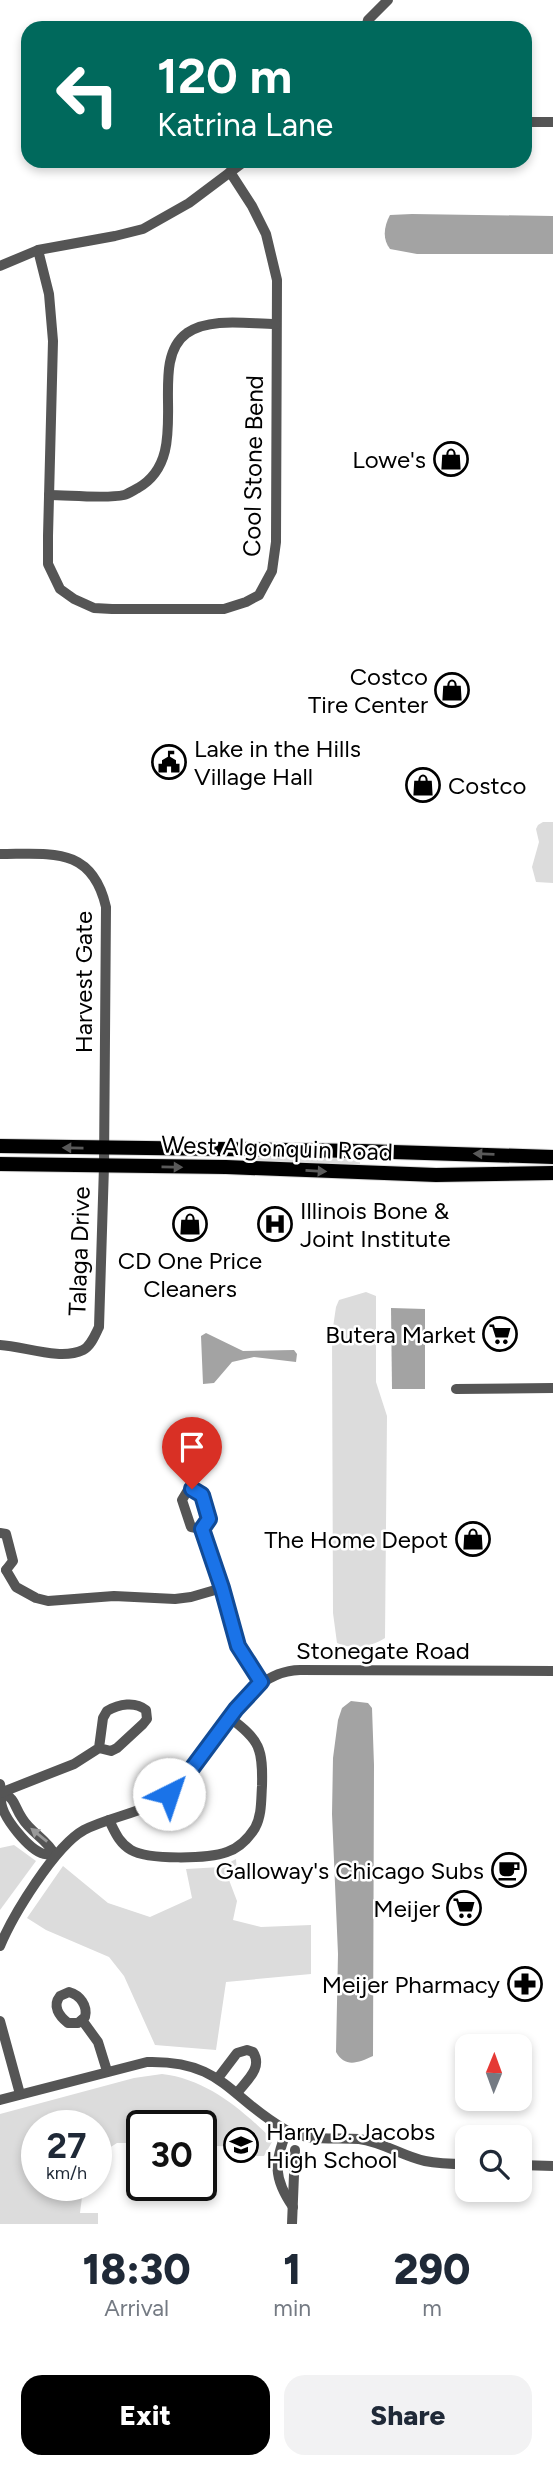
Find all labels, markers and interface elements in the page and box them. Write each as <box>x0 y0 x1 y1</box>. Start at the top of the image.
text: 120 m <box>157 46 292 105</box>
icon: left <box>42 49 133 140</box>
text: Katrina Lane <box>157 106 333 144</box>
street label: Cool Stone Bend <box>237 375 269 557</box>
shop icon: Lowe's <box>432 440 470 478</box>
place label: Lowe's <box>352 445 426 474</box>
place label: Costco Tire Center <box>308 662 428 719</box>
shop icon: Costco Tire Center <box>433 671 471 709</box>
place label: Lake in the Hills Village Hall <box>194 734 361 791</box>
public building icon: Lake in the Hills Village Hall <box>150 743 188 781</box>
shop icon: Costco <box>404 766 442 804</box>
place label: Costco <box>448 771 526 800</box>
street label: Harvest Gate <box>69 911 98 1053</box>
street label: West Algonquin Road <box>161 1129 393 1167</box>
one-way arrow <box>62 1142 84 1154</box>
one-way arrow <box>473 1149 495 1160</box>
one-way arrow <box>162 1161 184 1173</box>
one-way arrow <box>305 1165 327 1176</box>
street label: Talaga Drive <box>62 1186 96 1316</box>
place label: Illinois Bone & Joint Institute <box>300 1196 451 1253</box>
shop icon: CD One Price Cleaners <box>171 1205 209 1243</box>
hospital icon: Illinois Bone & Joint Institute <box>256 1205 294 1243</box>
place label: CD One Price Cleaners <box>118 1246 262 1303</box>
supermarket icon: Butera Market <box>481 1315 519 1353</box>
place label: Butera Market <box>325 1320 476 1349</box>
pin <box>162 1417 222 1489</box>
icon: arrive <box>173 1428 211 1466</box>
shop icon: The Home Depot <box>454 1520 492 1558</box>
place label: The Home Depot <box>264 1525 448 1554</box>
street label: Stonegate Road <box>296 1636 470 1665</box>
position arrow <box>132 1757 206 1831</box>
one-way arrow <box>30 1827 48 1842</box>
cafe icon: Galloway's Chicago Subs <box>490 1851 528 1889</box>
place label: Galloway's Chicago Subs <box>215 1856 484 1885</box>
supermarket icon: Meijer <box>445 1889 483 1927</box>
place label: Meijer <box>373 1894 440 1923</box>
pharmacy icon: Meijer Pharmacy <box>506 1965 544 2003</box>
place label: Meijer Pharmacy <box>322 1970 500 1999</box>
north arrow <box>455 2034 532 2110</box>
map controls <box>455 2034 532 2202</box>
speed limit sign: 30 <box>126 2110 217 2201</box>
place label: Harry D. Jacobs High School <box>266 2117 435 2174</box>
text: 27 <box>47 2125 86 2167</box>
button: search <box>455 2125 532 2202</box>
school or university icon: Harry D. Jacobs High School <box>222 2126 260 2164</box>
text: km/h <box>46 2162 87 2184</box>
text: 18:30 <box>83 2244 191 2295</box>
text: 1 <box>283 2244 301 2295</box>
text: 290 <box>394 2244 470 2295</box>
text: Arrival <box>104 2294 169 2322</box>
text: min <box>273 2294 311 2322</box>
text: m <box>422 2294 442 2322</box>
button: Exit <box>21 2375 270 2455</box>
button: Share <box>284 2375 532 2455</box>

